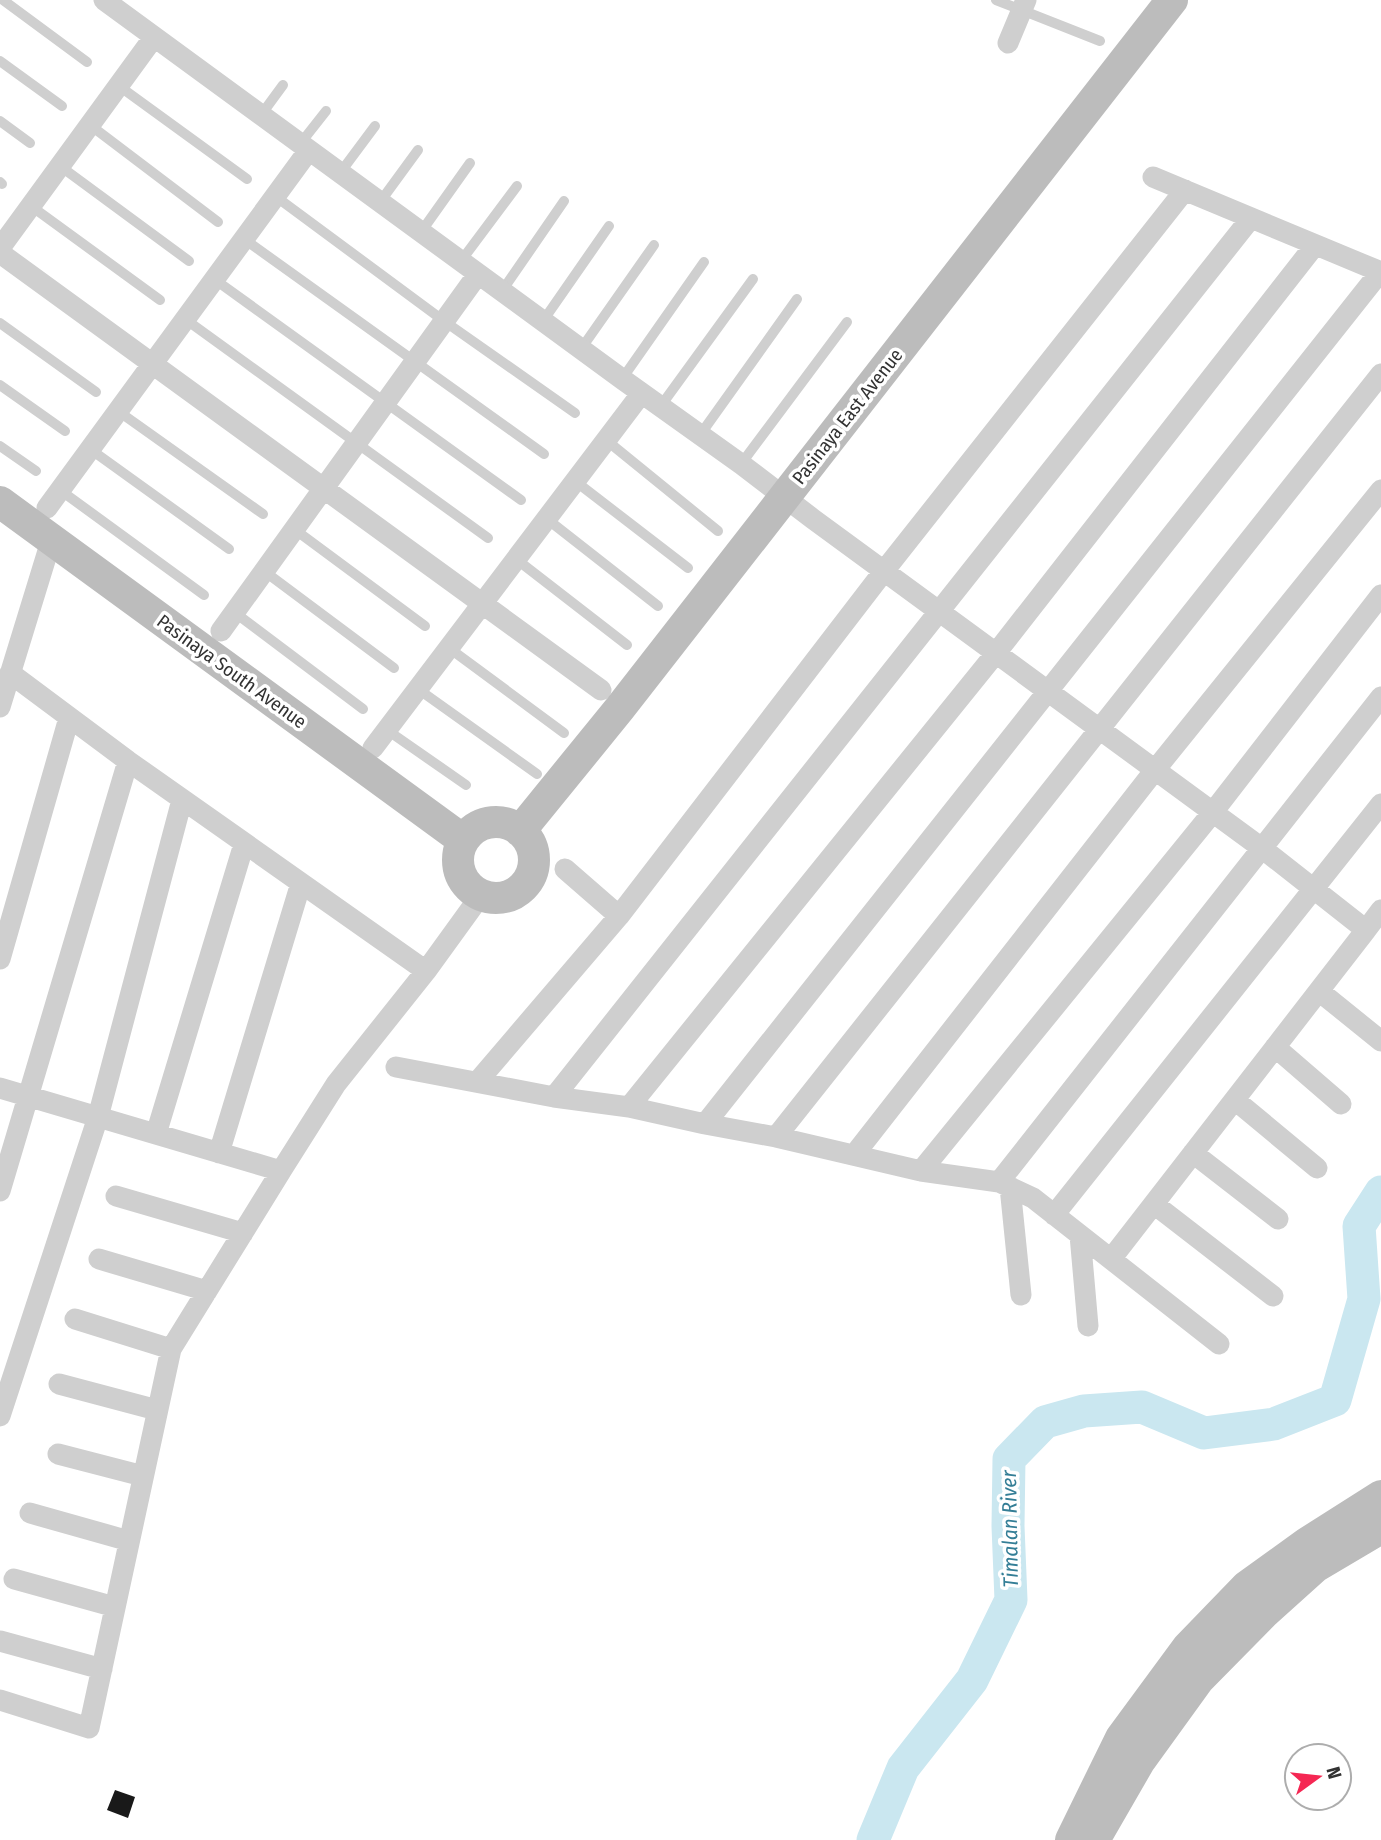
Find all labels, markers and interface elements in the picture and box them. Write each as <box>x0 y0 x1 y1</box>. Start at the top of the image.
street label: Pasinaya East Avenue <box>787 344 907 489</box>
street label: Pasinaya South Avenue <box>152 609 311 733</box>
water label: Timalan River <box>996 1469 1024 1588</box>
north arrow <box>1283 1742 1353 1812</box>
text: N <box>1321 1764 1347 1781</box>

